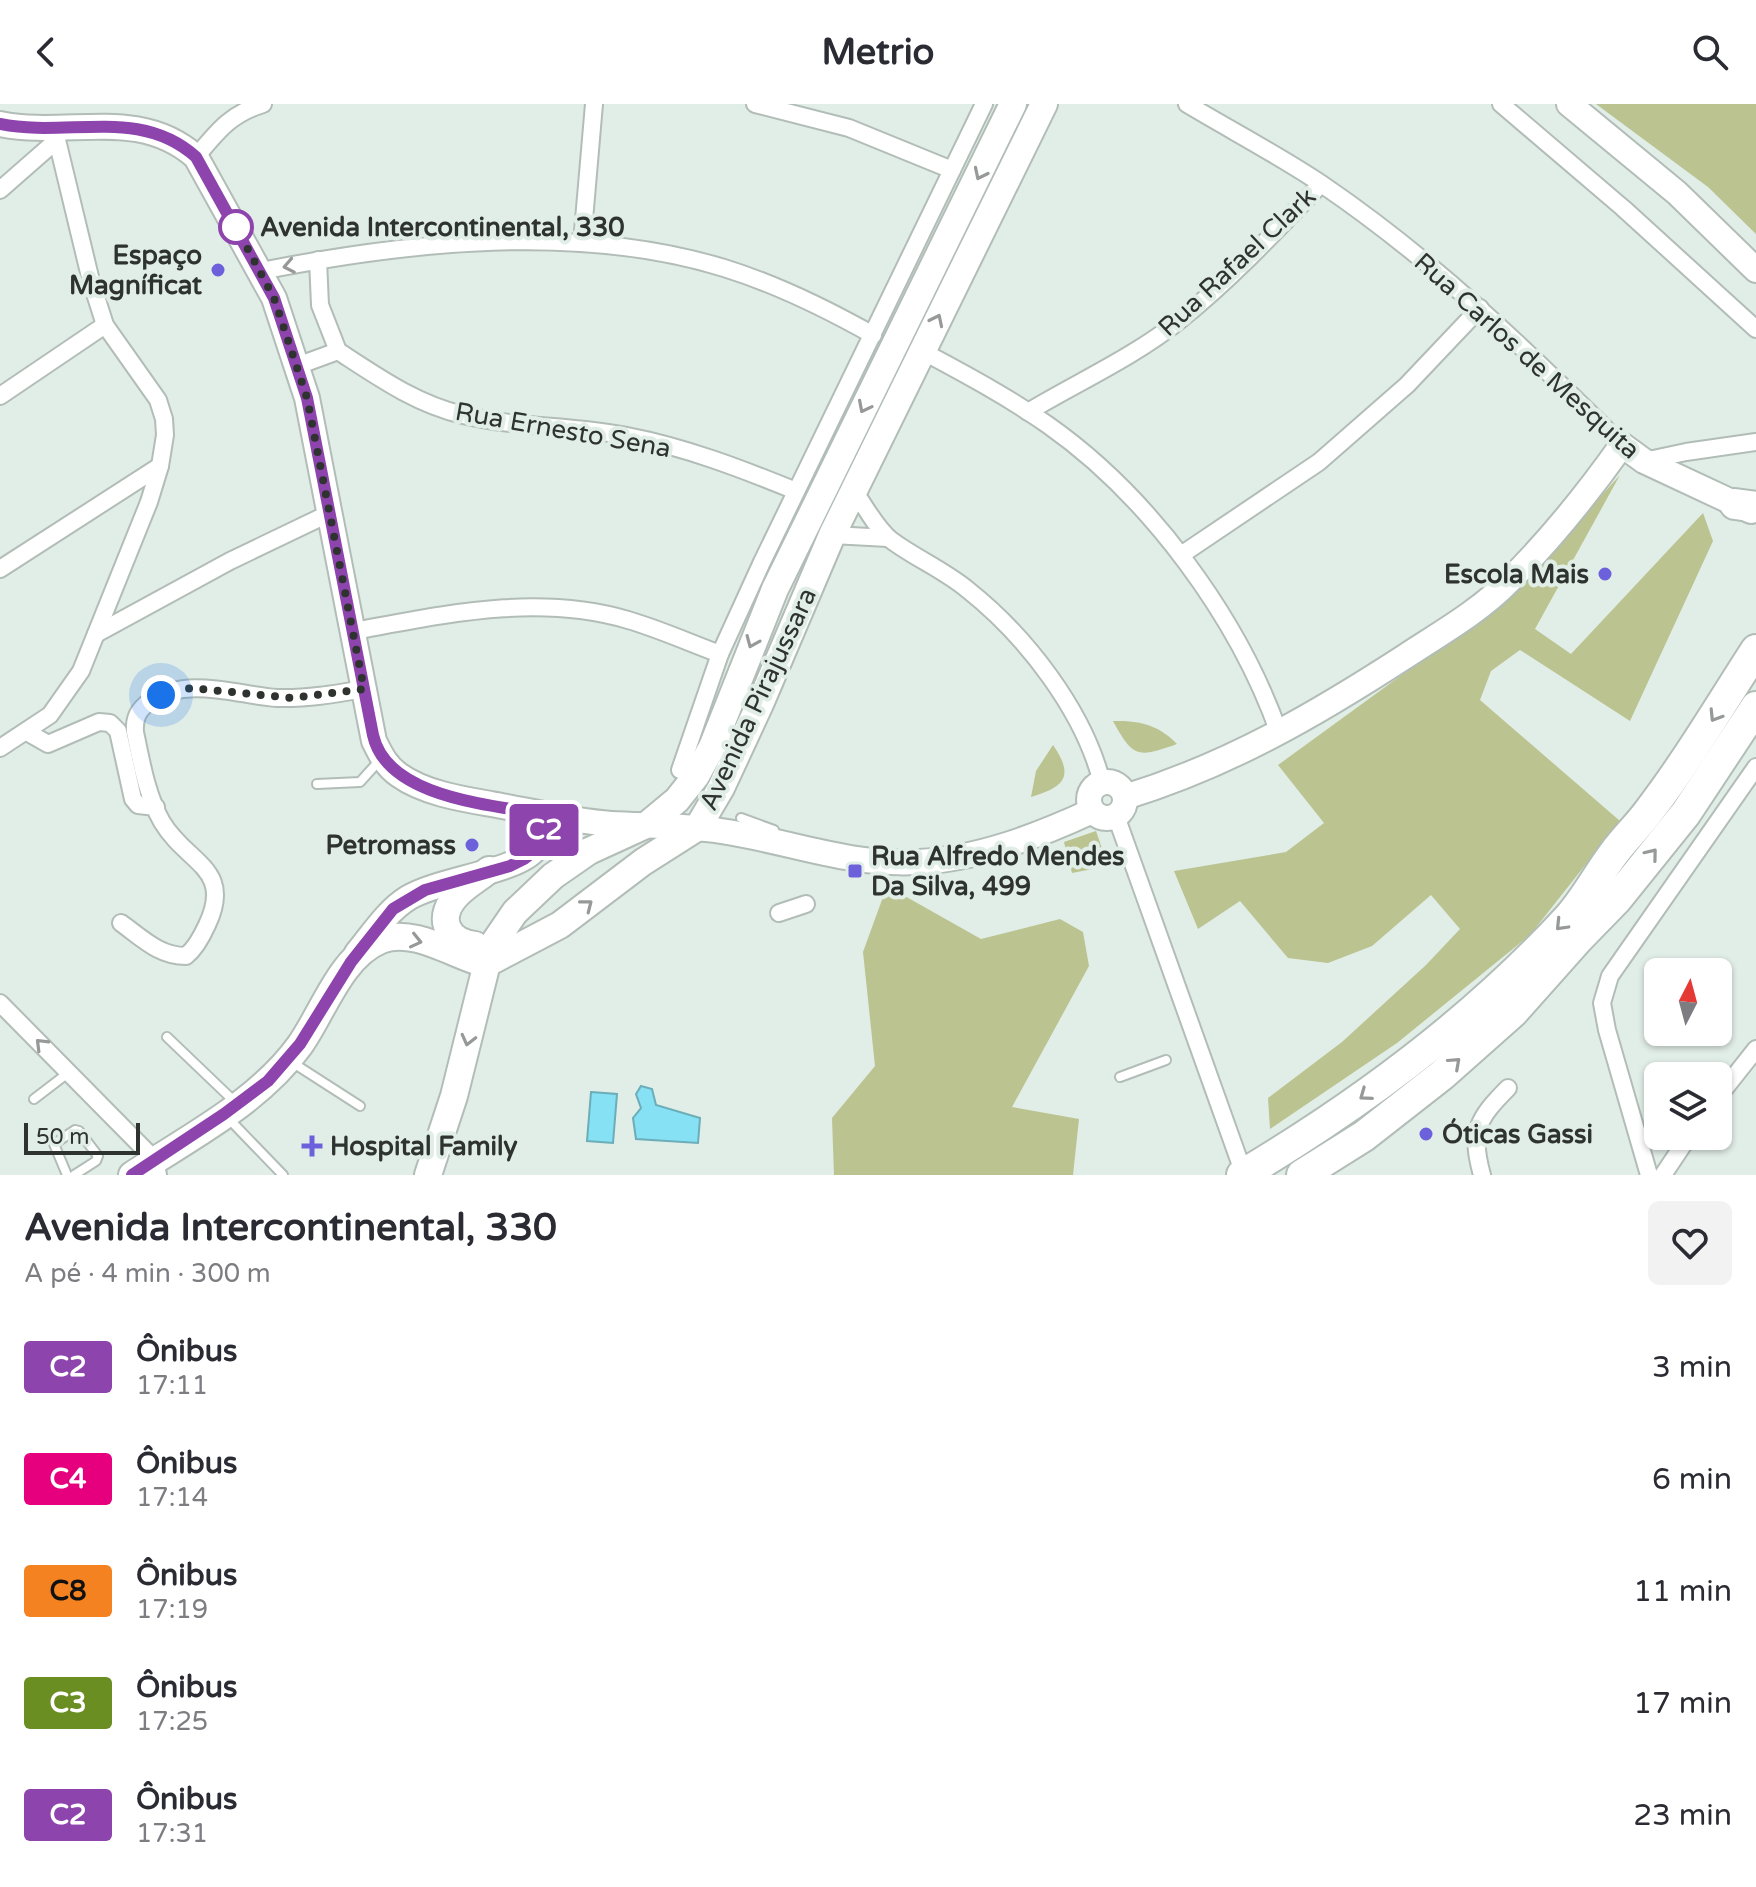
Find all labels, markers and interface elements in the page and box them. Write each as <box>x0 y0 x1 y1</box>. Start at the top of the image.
icon: back <box>24 30 68 74</box>
icon: search <box>1688 30 1732 74</box>
text: Metrio <box>821 31 935 74</box>
one-way arrow <box>974 166 989 181</box>
street label: Rua Rafael Clark <box>1152 181 1322 343</box>
marker: Avenida Intercontinental, 330 <box>219 210 253 244</box>
place label: Avenida Intercontinental, 330 <box>260 212 625 243</box>
place label: Espaço Magníficat <box>69 240 202 301</box>
street label: Rua Carlos de Mesquita <box>1408 246 1646 466</box>
one-way arrow <box>283 256 296 273</box>
marker: Espaço Magníficat <box>209 261 227 279</box>
one-way arrow <box>927 314 943 329</box>
street label: Rua Ernesto Sena <box>453 396 673 464</box>
one-way arrow <box>858 399 873 414</box>
place label: Escola Mais <box>1444 559 1589 590</box>
marker: Escola Mais <box>1596 565 1614 583</box>
street label: Avenida Pirajussara <box>693 583 823 815</box>
one-way arrow <box>746 634 762 648</box>
your location <box>141 675 181 715</box>
one-way arrow <box>1710 708 1725 722</box>
line badge: C2 <box>508 804 580 856</box>
text: C2 <box>525 813 563 847</box>
place label: Petromass <box>325 830 456 861</box>
marker: Petromass <box>463 836 481 854</box>
place label: Rua Alfredo Mendes Da Silva, 499 <box>871 841 1125 902</box>
one-way arrow <box>1642 849 1657 863</box>
marker: Rua Alfredo Mendes Da Silva, 499 <box>846 862 864 880</box>
one-way arrow <box>578 900 593 914</box>
one-way arrow <box>1556 916 1570 931</box>
one-way arrow <box>409 932 423 949</box>
north arrow <box>1644 958 1732 1046</box>
map controls <box>1644 958 1732 1150</box>
one-way arrow <box>461 1033 478 1047</box>
one-way arrow <box>36 1039 50 1053</box>
one-way arrow <box>1446 1059 1461 1073</box>
button: layers <box>1644 1062 1732 1150</box>
one-way arrow <box>1359 1086 1373 1100</box>
place label: Óticas Gassi <box>1442 1118 1593 1150</box>
scale bar <box>24 1119 140 1155</box>
text: 50 m <box>36 1124 90 1150</box>
marker: Óticas Gassi <box>1417 1125 1435 1143</box>
place label: Hospital Family <box>330 1131 517 1162</box>
marker: Hospital Family <box>301 1135 323 1157</box>
button: heart <box>1648 1201 1732 1285</box>
text: Avenida Intercontinental, 330 <box>24 1205 557 1251</box>
text: A pé · 4 min · 300 m <box>24 1258 271 1289</box>
text: Ônibus <box>136 1333 237 1370</box>
text: 3 min <box>1652 1349 1732 1386</box>
text: C2 <box>49 1350 87 1384</box>
text: 17:11 <box>136 1370 208 1401</box>
text: Ônibus <box>136 1445 237 1482</box>
text: 6 min <box>1652 1461 1732 1498</box>
text: C4 <box>49 1462 87 1496</box>
text: 17:14 <box>136 1482 208 1513</box>
text: Ônibus <box>136 1557 237 1594</box>
text: 11 min <box>1633 1573 1732 1610</box>
text: C8 <box>49 1574 87 1608</box>
text: 17:19 <box>136 1594 208 1625</box>
text: Ônibus <box>136 1669 237 1706</box>
text: 17 min <box>1633 1685 1732 1722</box>
text: C3 <box>49 1686 87 1720</box>
text: 17:25 <box>136 1706 208 1737</box>
text: Ônibus <box>136 1781 237 1818</box>
text: 23 min <box>1633 1797 1732 1834</box>
text: C2 <box>49 1798 87 1832</box>
text: 17:31 <box>136 1818 208 1849</box>

